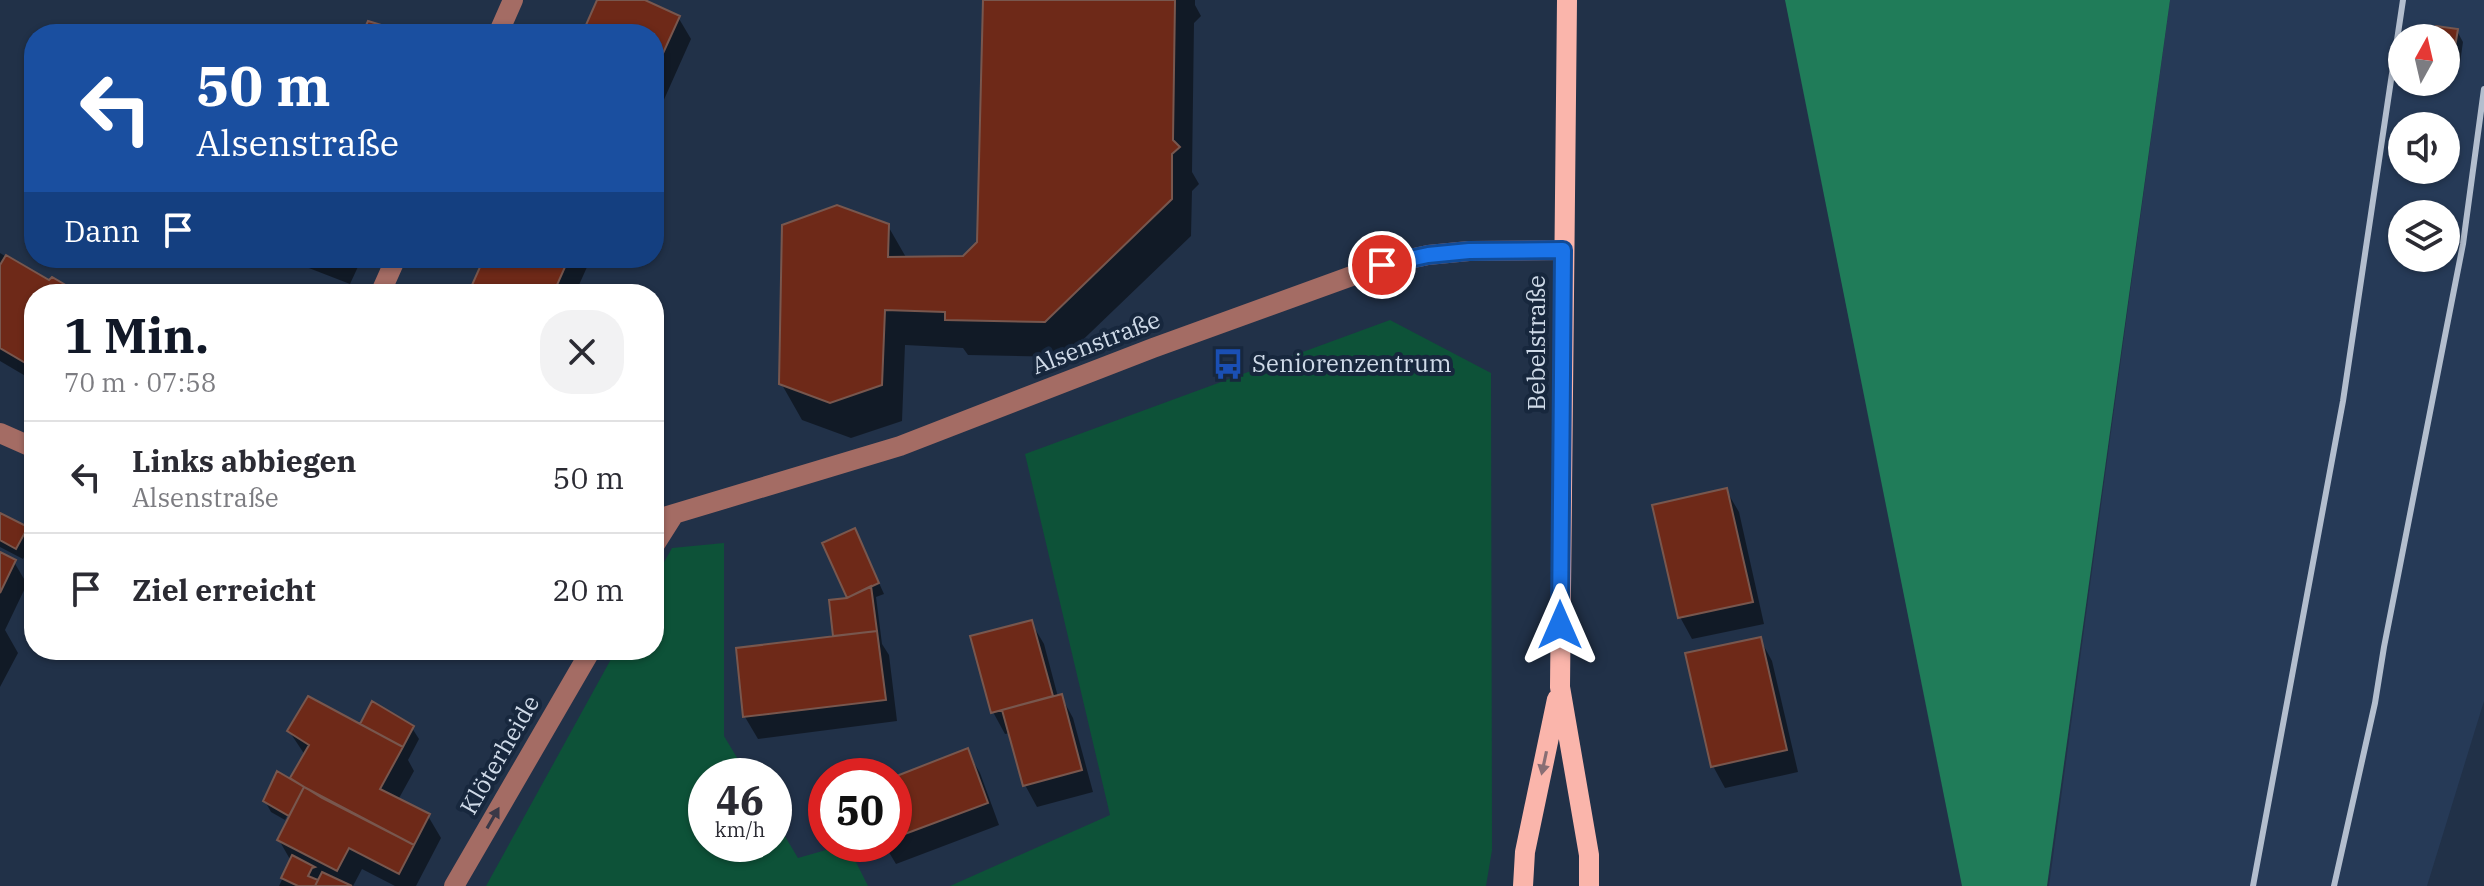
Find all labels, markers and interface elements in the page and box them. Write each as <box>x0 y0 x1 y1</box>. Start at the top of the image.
north arrow <box>2388 24 2460 96</box>
map controls <box>2388 24 2460 272</box>
text: 50 m <box>196 49 331 121</box>
icon: left <box>64 56 168 160</box>
button: sound <box>2388 112 2460 184</box>
text: Alsenstraße <box>196 119 399 166</box>
button: layers <box>2388 200 2460 272</box>
icon: arrive <box>156 208 200 252</box>
text: Dann <box>64 211 140 250</box>
pin <box>1348 231 1416 299</box>
icon: arrive <box>1360 243 1404 287</box>
street label: Bebelstraße <box>1520 275 1552 411</box>
street label: Alsenstraße <box>1027 303 1165 381</box>
text: 1 Min. <box>64 304 209 366</box>
button: close <box>540 310 624 394</box>
bus stop icon: Seniorenzentrum <box>1211 347 1245 381</box>
place label: Seniorenzentrum <box>1252 347 1452 379</box>
text: 70 m · 07:58 <box>64 365 216 399</box>
text: Links abbiegen <box>132 441 356 480</box>
icon: left <box>64 455 108 499</box>
text: 50 m <box>552 458 624 497</box>
text: Alsenstraße <box>132 480 279 514</box>
icon: arrive <box>64 567 108 611</box>
text: Ziel erreicht <box>132 570 316 609</box>
text: 20 m <box>552 570 624 609</box>
position arrow <box>1518 583 1602 667</box>
street label: Klöterheide <box>452 689 546 820</box>
one-way arrow <box>1537 751 1550 776</box>
speed limit sign: 50 <box>808 758 912 862</box>
text: 46 <box>716 774 764 826</box>
one-way arrow <box>486 807 500 830</box>
text: km/h <box>715 816 765 843</box>

